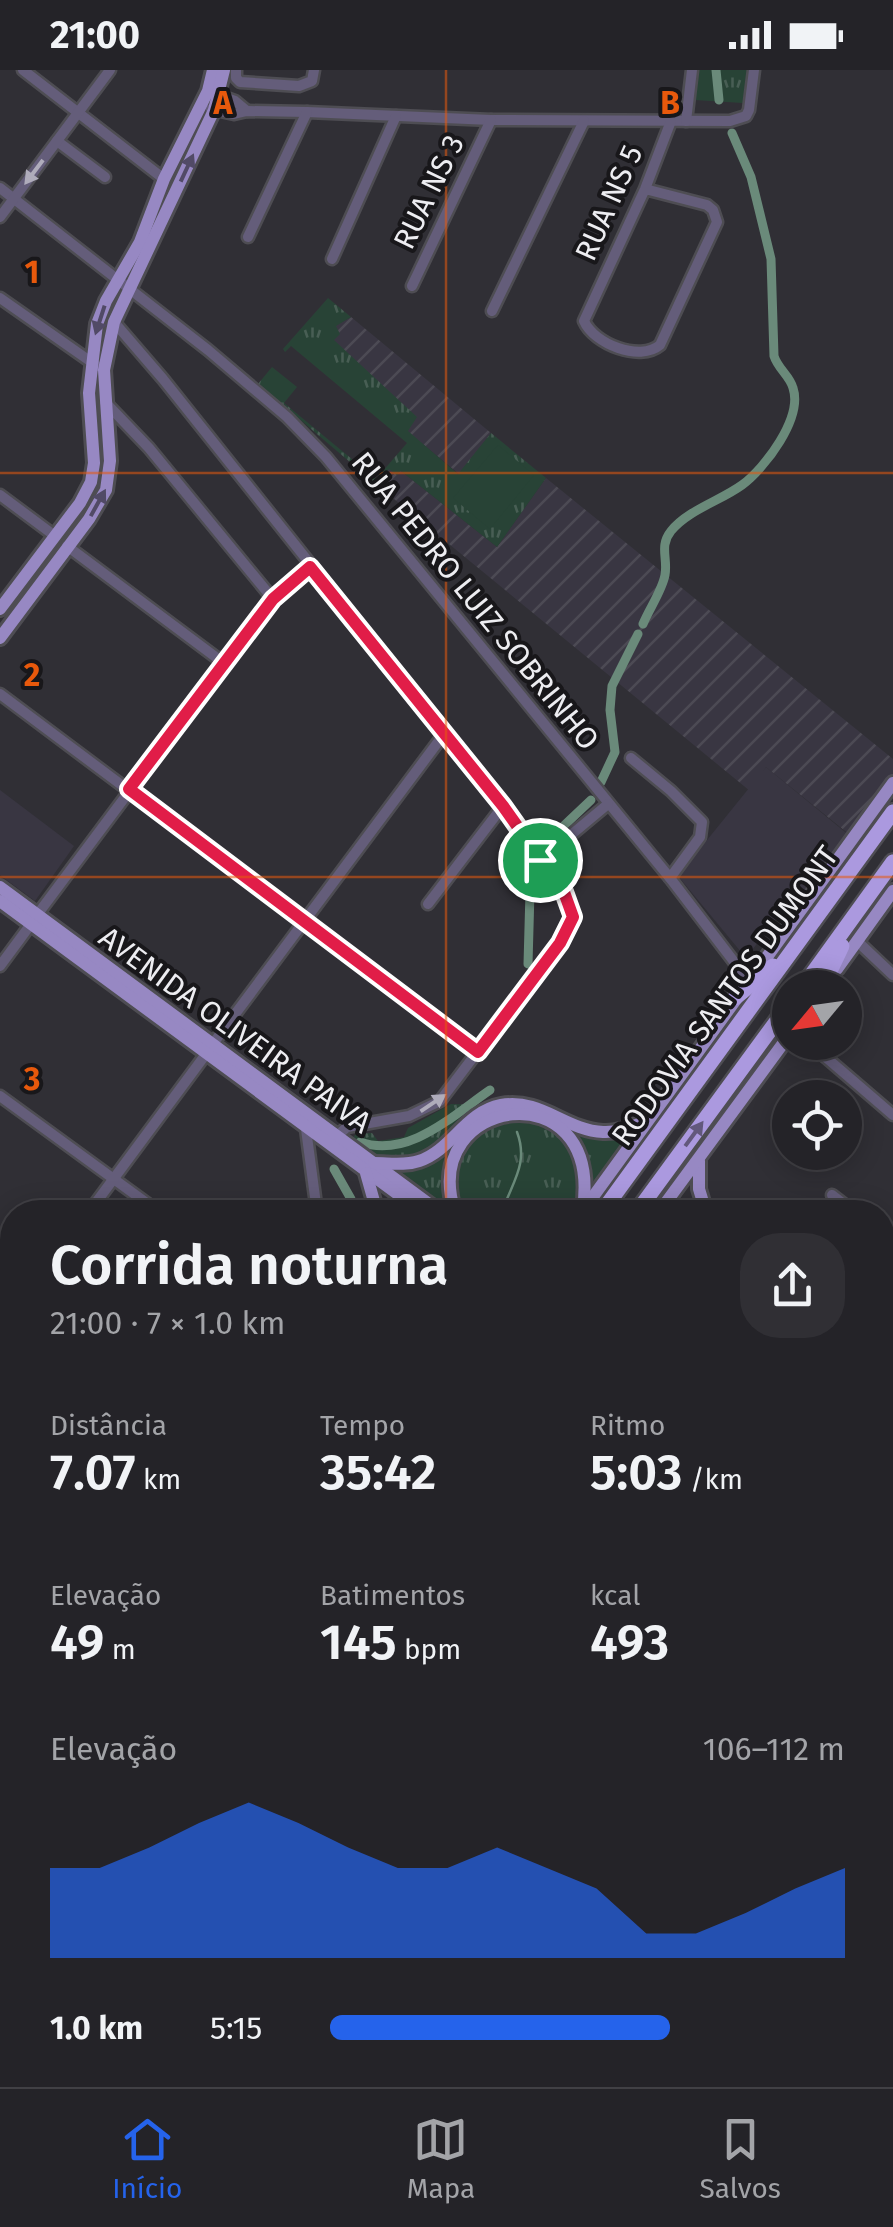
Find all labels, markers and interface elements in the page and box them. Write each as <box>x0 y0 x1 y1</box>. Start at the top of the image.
text: 21:00 <box>50 12 140 58</box>
text: A <box>213 84 234 122</box>
text: B <box>660 84 680 122</box>
street label: RUA NS 3 <box>386 129 472 255</box>
street label: RUA NS 5 <box>568 140 650 266</box>
one-way arrow <box>179 153 196 182</box>
one-way arrow <box>24 159 44 185</box>
text: 1 <box>25 253 39 291</box>
one-way arrow <box>91 305 106 335</box>
street label: RUA PEDRO LUIZ SOBRINHO <box>344 445 606 757</box>
one-way arrow <box>90 488 107 517</box>
text: 2 <box>24 656 40 694</box>
pin <box>498 818 583 903</box>
icon: arrive <box>513 833 568 888</box>
street label: RODOVIA SANTOS DUMONT <box>604 839 846 1153</box>
street label: AVENIDA OLIVEIRA PAIVA <box>92 919 379 1141</box>
north arrow <box>772 970 862 1060</box>
map controls <box>772 970 862 1170</box>
text: 3 <box>23 1060 40 1098</box>
button: locate <box>772 1080 862 1170</box>
one-way arrow <box>420 1094 446 1113</box>
one-way arrow <box>684 1121 704 1147</box>
text: Corrida noturna <box>50 1233 448 1299</box>
button: share <box>740 1233 845 1338</box>
text: 21:00 · 7 × 1.0 km <box>50 1304 285 1342</box>
text: Distância <box>50 1409 167 1442</box>
text: Tempo <box>320 1409 405 1442</box>
text: Ritmo <box>590 1409 665 1442</box>
text: 7.07 <box>50 1442 136 1502</box>
text: 35:42 <box>320 1442 436 1502</box>
text: 5:03 <box>590 1442 683 1502</box>
text: km <box>136 1463 181 1496</box>
text: /km <box>683 1463 743 1496</box>
text: Elevação <box>50 1579 161 1612</box>
text: Batimentos <box>320 1579 465 1612</box>
text: kcal <box>590 1579 640 1612</box>
text: 49 <box>50 1612 104 1672</box>
text: 145 <box>320 1612 397 1672</box>
text: 493 <box>590 1612 669 1672</box>
text: m <box>104 1633 136 1666</box>
text: bpm <box>397 1633 461 1666</box>
text: Elevação <box>50 1730 177 1768</box>
text: 106–112 m <box>703 1730 845 1768</box>
text: 1.0 km <box>50 2009 143 2047</box>
text: 5:15 <box>210 2009 262 2047</box>
tab: Início <box>112 2112 182 2205</box>
tab: Mapa <box>407 2112 475 2205</box>
tab: Salvos <box>700 2112 781 2205</box>

